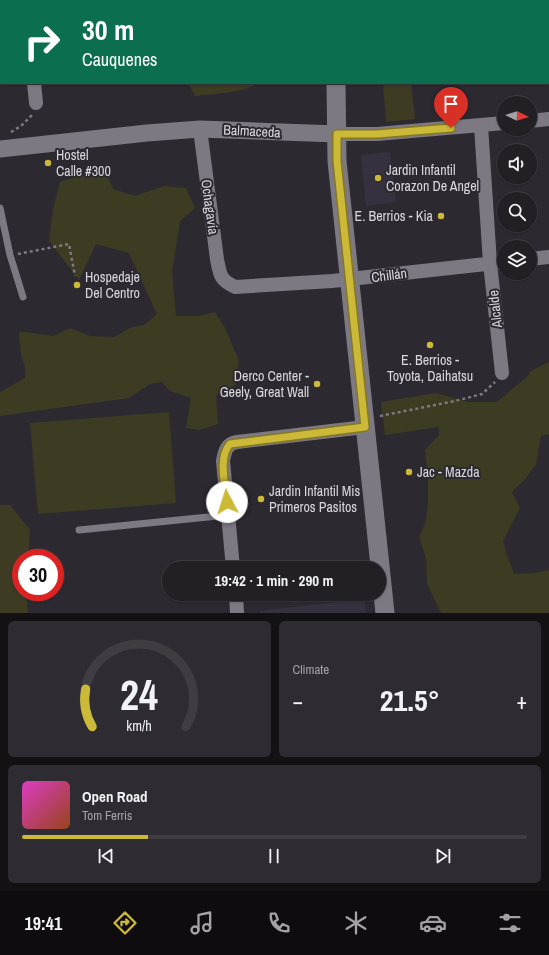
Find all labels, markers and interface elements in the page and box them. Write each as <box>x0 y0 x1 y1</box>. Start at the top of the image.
text: 30 m <box>82 11 134 49</box>
icon: right <box>16 16 68 68</box>
text: Cauquenes <box>82 47 158 72</box>
pin <box>434 87 468 128</box>
icon: arrive <box>440 93 462 115</box>
north arrow <box>497 96 537 136</box>
map controls <box>497 96 537 280</box>
street label: Balmaceda <box>223 121 282 142</box>
button: sound <box>497 144 537 184</box>
place label: Hostel Calle #300 <box>56 146 111 180</box>
marker: Hostel Calle #300 <box>43 158 53 168</box>
place label: Jardin Infantil Corazon De Angel <box>386 161 479 195</box>
marker: Jardin Infantil Corazon De Angel <box>373 173 383 183</box>
street label: Ochagavía <box>197 178 223 236</box>
button: search <box>497 192 537 232</box>
place label: E. Berrios - Kia <box>355 207 434 225</box>
marker: E. Berrios - Kia <box>436 211 446 221</box>
button: layers <box>497 240 537 280</box>
street label: Chillán <box>370 264 408 286</box>
place label: Hospedaje Del Centro <box>85 268 140 302</box>
marker: Hospedaje Del Centro <box>72 280 82 290</box>
street label: Alcalde <box>484 289 506 330</box>
marker: E. Berrios - Toyota, Daihatsu <box>425 340 435 350</box>
place label: E. Berrios - Toyota, Daihatsu <box>387 351 473 385</box>
place label: Derco Center - Geely, Great Wall <box>220 367 309 401</box>
marker: Derco Center - Geely, Great Wall <box>312 379 322 389</box>
place label: Jac - Mazda <box>417 463 480 481</box>
marker: Jac - Mazda <box>404 467 414 477</box>
position arrow <box>206 481 248 523</box>
place label: Jardin Infantil Mis Primeros Pasitos <box>269 482 361 516</box>
marker: Jardin Infantil Mis Primeros Pasitos <box>256 494 266 504</box>
speed limit sign: 30 <box>12 549 64 601</box>
text: 19:42 · 1 min · 290 m <box>215 570 333 591</box>
text: Climate <box>293 661 329 678</box>
text: 24 <box>120 667 158 723</box>
text: 21.5° <box>380 680 440 720</box>
text: − <box>293 686 303 716</box>
text: + <box>516 686 527 716</box>
text: km/h <box>127 716 152 735</box>
text: Open Road <box>82 786 148 807</box>
text: Tom Ferris <box>82 807 132 824</box>
icon: previous <box>95 845 117 867</box>
icon: pause <box>263 845 285 867</box>
icon: next <box>432 845 454 867</box>
icon: directions <box>111 909 139 937</box>
icon: music <box>188 909 216 937</box>
icon: phone <box>265 909 293 937</box>
icon: climate <box>342 909 370 937</box>
icon: car <box>419 909 447 937</box>
icon: filters <box>496 909 524 937</box>
text: 19:41 <box>25 911 62 936</box>

